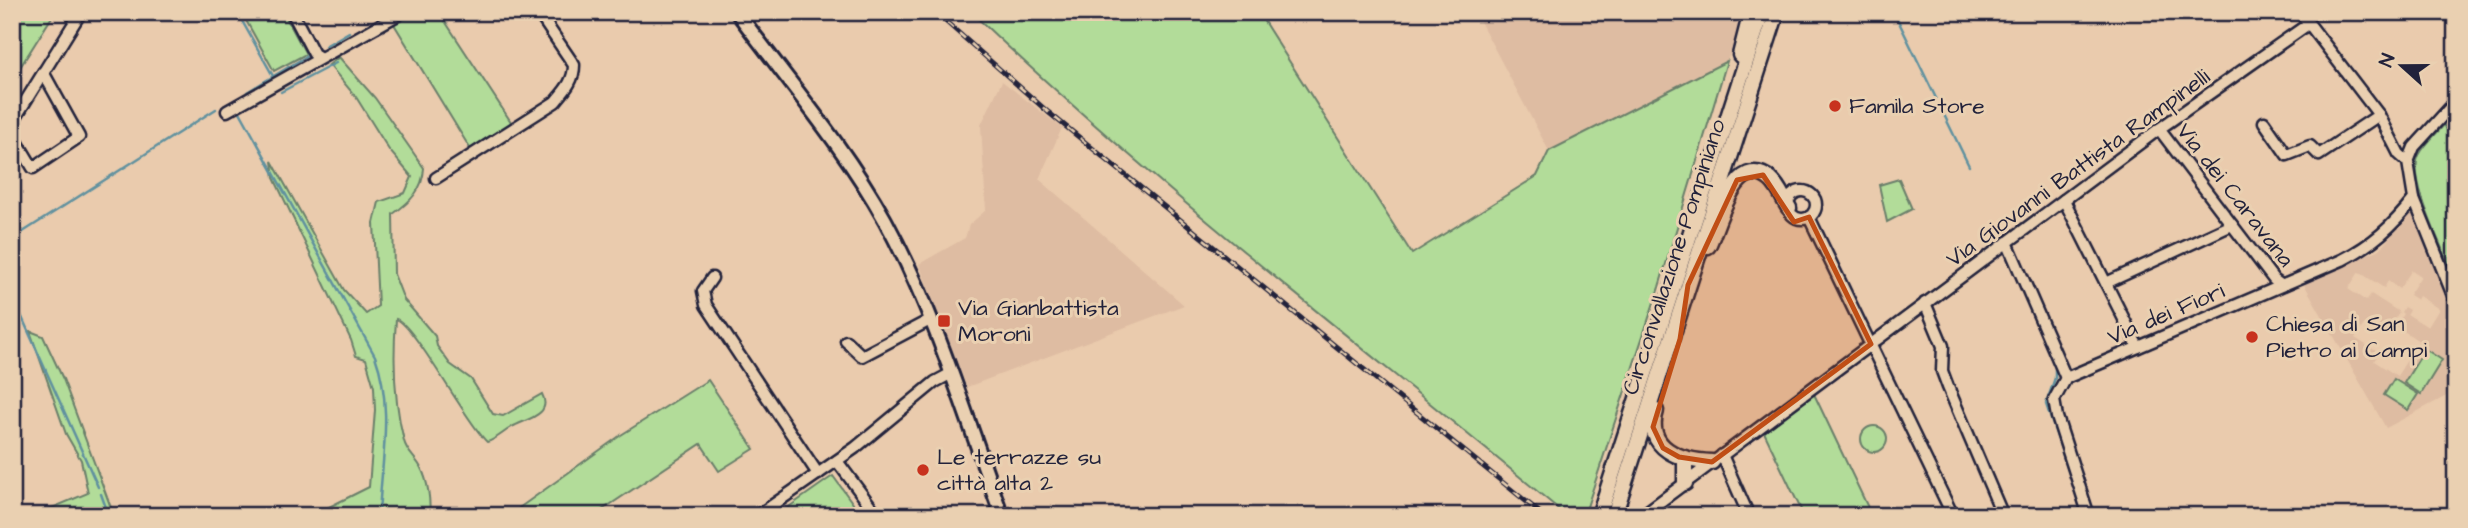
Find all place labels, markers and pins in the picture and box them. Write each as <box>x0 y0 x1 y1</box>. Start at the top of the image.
place label: Famila Store <box>1849 90 1985 122</box>
marker: Famila Store <box>1827 98 1843 114</box>
place label: Via Gianbattista Moroni <box>958 292 1119 350</box>
place label: Chiesa di San Pietro ai Campi <box>2266 308 2428 366</box>
marker: Via Gianbattista Moroni <box>936 313 952 329</box>
marker: Chiesa di San Pietro ai Campi <box>2244 329 2260 345</box>
place label: Le terrazze su città alta 2 <box>937 441 1101 499</box>
marker: Le terrazze su città alta 2 <box>915 462 931 478</box>

